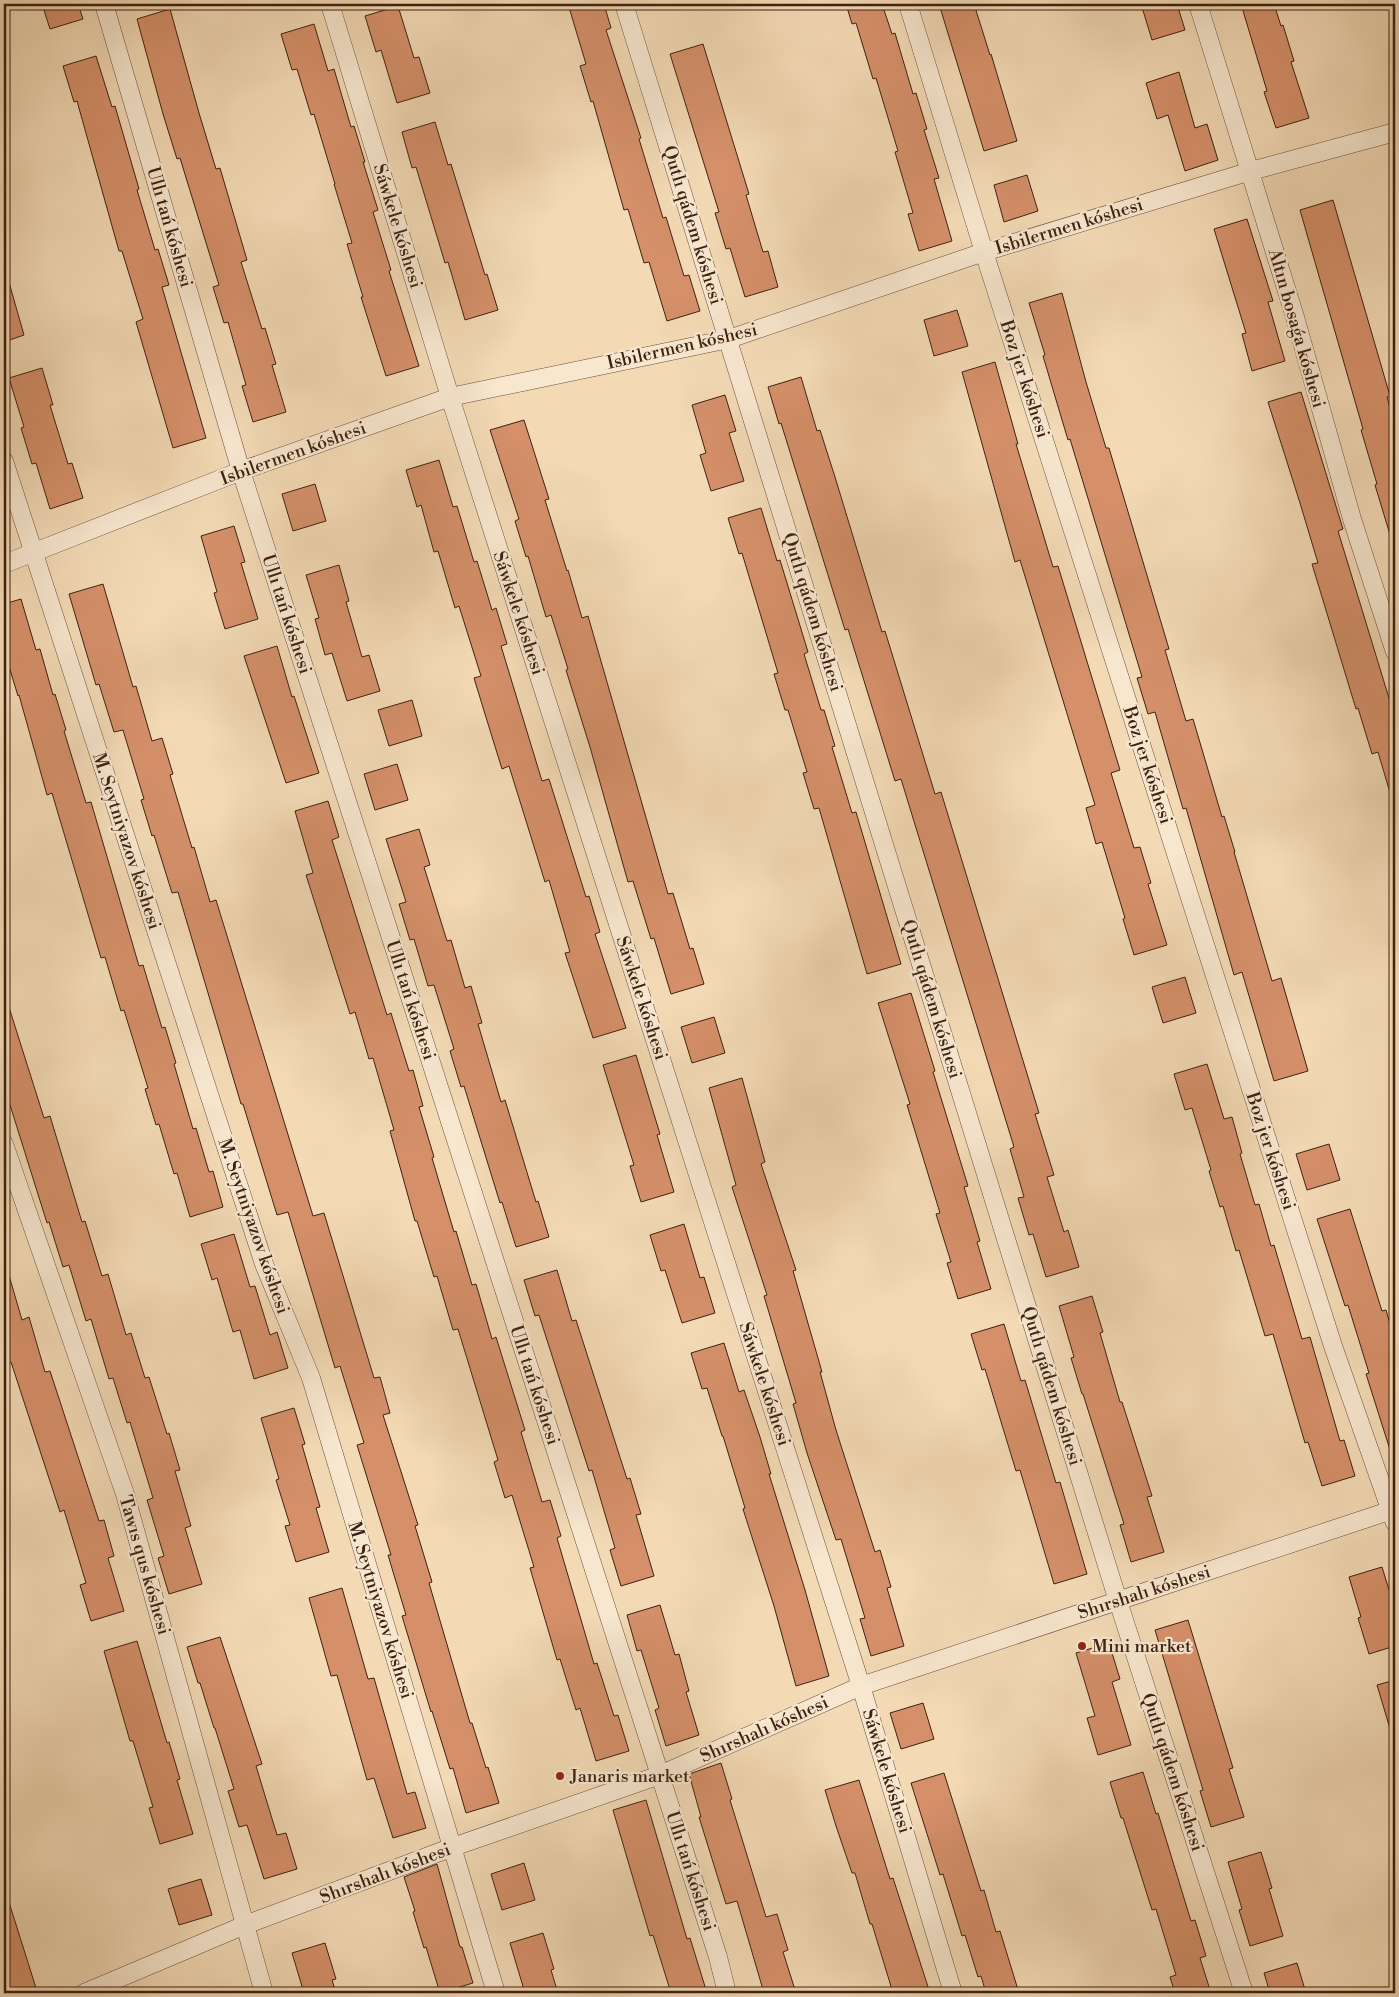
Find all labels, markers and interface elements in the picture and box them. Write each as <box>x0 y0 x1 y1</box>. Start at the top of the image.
street label: Qutlı qádem kóshesi <box>657 143 728 307</box>
street label: Sáwkele kóshesi <box>368 161 427 291</box>
street label: Ullı tań kóshesi <box>141 164 198 290</box>
street label: Isbilermen kóshesi <box>992 193 1146 260</box>
street label: Altın bosaǵa kóshesi <box>1262 245 1330 411</box>
street label: Boz jer kóshesi <box>994 316 1054 441</box>
street label: Isbilermen kóshesi <box>605 318 760 375</box>
street label: Isbilermen kóshesi <box>217 416 369 491</box>
street label: Qutlı qádem kóshesi <box>777 530 848 694</box>
street label: Sáwkele kóshesi <box>488 548 549 678</box>
street label: Ullı tań kóshesi <box>256 551 317 677</box>
street label: Boz jer kóshesi <box>1117 702 1177 827</box>
street label: M. Seytniyazov kóshesi <box>87 750 166 932</box>
street label: Qutlı qádem kóshesi <box>896 917 967 1081</box>
street label: Sáwkele kóshesi <box>611 933 672 1063</box>
street label: Ullı tań kóshesi <box>380 937 441 1063</box>
street label: Boz jer kóshesi <box>1240 1088 1300 1213</box>
street label: M. Seytniyazov kóshesi <box>213 1135 294 1317</box>
street label: Qutlı qádem kóshesi <box>1016 1304 1087 1468</box>
street label: Sáwkele kóshesi <box>734 1319 795 1449</box>
street label: Ullı tań kóshesi <box>504 1322 565 1448</box>
street label: Tawıs qus kóshesi <box>114 1493 175 1638</box>
street label: M. Seytniyazov kóshesi <box>343 1519 419 1702</box>
street label: Shırshalı kóshesi <box>1075 1560 1214 1625</box>
place label: Mini market <box>1092 1635 1192 1658</box>
marker: Mini market <box>1076 1640 1088 1652</box>
street label: Qutlı qádem kóshesi <box>1136 1690 1209 1854</box>
street label: Shırshalı kóshesi <box>696 1691 832 1768</box>
street label: Sáwkele kóshesi <box>857 1706 916 1836</box>
place label: Janaris market <box>569 1765 690 1788</box>
marker: Janaris market <box>554 1770 566 1782</box>
street label: Ullı tań kóshesi <box>660 1808 721 1934</box>
street label: Shırshalı kóshesi <box>317 1838 454 1909</box>

